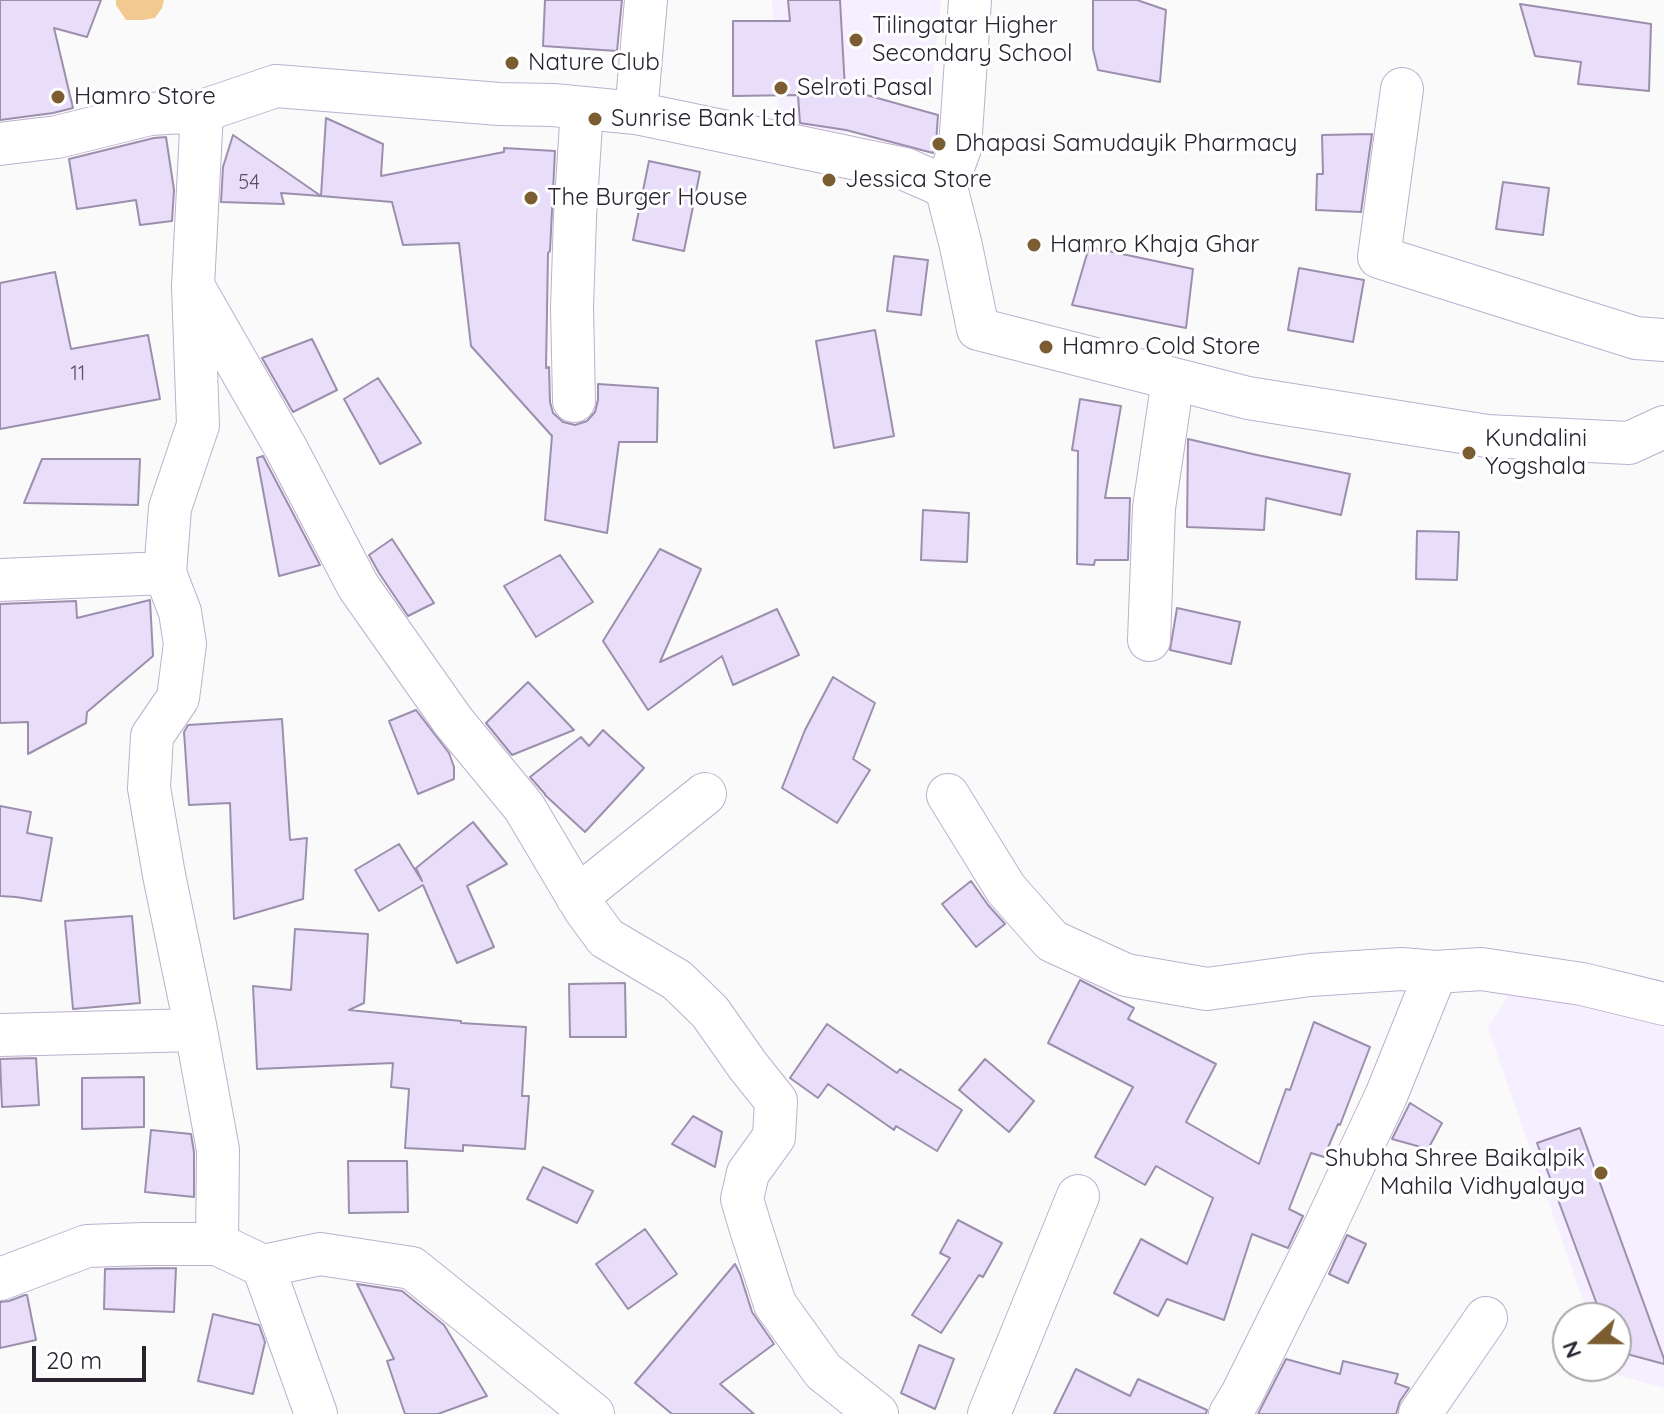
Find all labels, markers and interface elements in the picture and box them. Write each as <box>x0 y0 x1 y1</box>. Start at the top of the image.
place label: Tilingatar Higher Secondary School <box>872 12 1072 68</box>
marker: Tilingatar Higher Secondary School <box>847 31 865 49</box>
place label: Nature Club <box>528 49 660 77</box>
marker: Nature Club <box>503 54 521 72</box>
place label: Selroti Pasal <box>797 74 933 102</box>
marker: Selroti Pasal <box>772 79 790 97</box>
place label: Hamro Store <box>74 83 216 111</box>
marker: Hamro Store <box>49 88 67 106</box>
place label: Sunrise Bank Ltd <box>611 105 796 133</box>
marker: Sunrise Bank Ltd <box>586 110 604 128</box>
place label: Dhapasi Samudayik Pharmacy <box>955 130 1298 158</box>
marker: Dhapasi Samudayik Pharmacy <box>930 135 948 153</box>
place label: Jessica Store <box>845 166 992 194</box>
house number: 54 <box>238 171 260 195</box>
marker: Jessica Store <box>820 171 838 189</box>
place label: The Burger House <box>547 184 747 212</box>
marker: The Burger House <box>522 189 540 207</box>
place label: Hamro Khaja Ghar <box>1050 231 1260 259</box>
marker: Hamro Khaja Ghar <box>1025 236 1043 254</box>
place label: Hamro Cold Store <box>1062 333 1260 361</box>
marker: Hamro Cold Store <box>1037 338 1055 356</box>
house number: 11 <box>71 362 85 386</box>
place label: Kundalini Yogshala <box>1485 425 1587 481</box>
marker: Kundalini Yogshala <box>1460 444 1478 462</box>
place label: Shubha Shree Baikalpik Mahila Vidhyalaya <box>1325 1145 1585 1201</box>
marker: Shubha Shree Baikalpik Mahila Vidhyalaya <box>1592 1164 1610 1182</box>
north arrow <box>1552 1302 1632 1382</box>
scale bar <box>36 1330 150 1380</box>
text: N <box>1555 1337 1587 1362</box>
text: 20 m <box>46 1345 102 1375</box>

